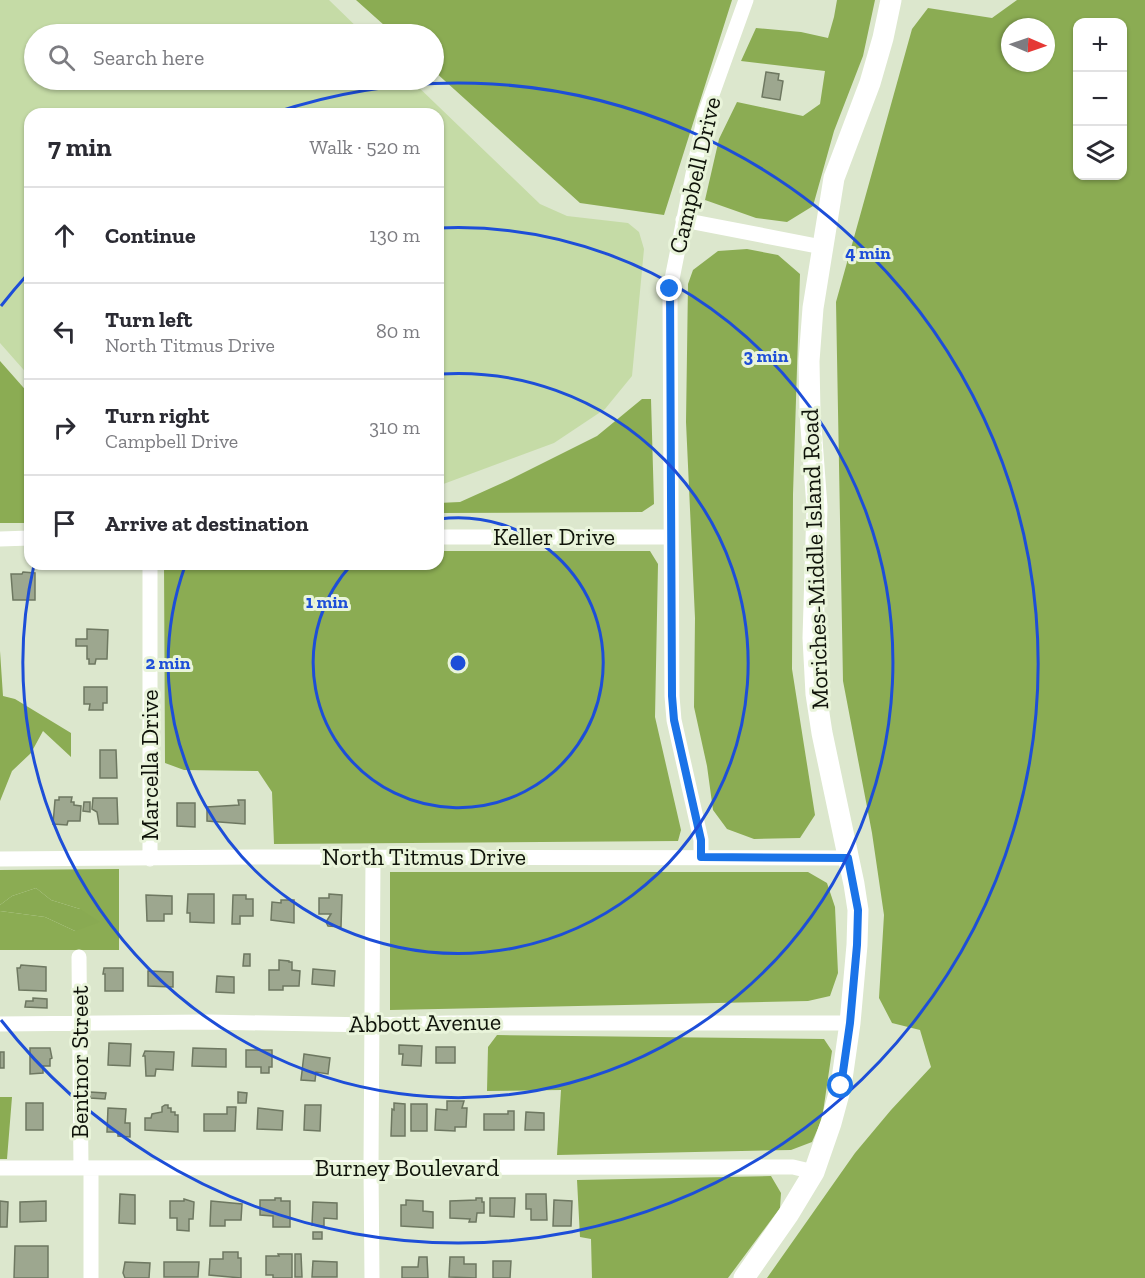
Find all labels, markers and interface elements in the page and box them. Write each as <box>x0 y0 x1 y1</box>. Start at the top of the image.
north arrow <box>1001 18 1055 72</box>
map controls <box>1073 18 1127 180</box>
button: + <box>1073 18 1127 72</box>
search box <box>24 24 444 90</box>
icon: search <box>45 41 78 74</box>
text: Search here <box>93 44 204 71</box>
button: − <box>1073 72 1127 126</box>
street label: Campbell Drive <box>662 94 727 256</box>
button: layers <box>1073 126 1127 180</box>
text: 7 min <box>48 131 112 163</box>
text: Walk · 520 m <box>310 135 420 159</box>
icon: ahead <box>48 219 81 252</box>
text: Continue <box>105 222 196 249</box>
text: 130 m <box>369 223 420 247</box>
text: 4 min <box>845 242 891 264</box>
route end <box>656 275 682 301</box>
text: Turn left <box>105 306 192 333</box>
icon: left <box>48 315 81 348</box>
text: 80 m <box>376 319 420 343</box>
text: North Titmus Drive <box>105 333 275 357</box>
text: 3 min <box>744 345 789 367</box>
text: Turn right <box>105 402 209 429</box>
street label: Moriches-Middle Island Road <box>795 408 834 710</box>
icon: right <box>48 411 81 444</box>
text: 310 m <box>369 415 420 439</box>
text: Campbell Drive <box>105 429 238 453</box>
icon: arrive <box>48 507 81 540</box>
text: Arrive at destination <box>105 510 308 537</box>
street label: Keller Drive <box>493 522 615 551</box>
text: 1 min <box>306 591 349 613</box>
text: 2 min <box>146 652 191 674</box>
centre of rings <box>448 653 468 673</box>
street label: Marcella Drive <box>135 689 164 841</box>
street label: North Titmus Drive <box>322 842 526 871</box>
street label: Bentnor Street <box>65 985 94 1138</box>
street label: Abbott Avenue <box>349 1007 501 1038</box>
route start <box>827 1072 853 1098</box>
street label: Burney Boulevard <box>315 1153 499 1182</box>

